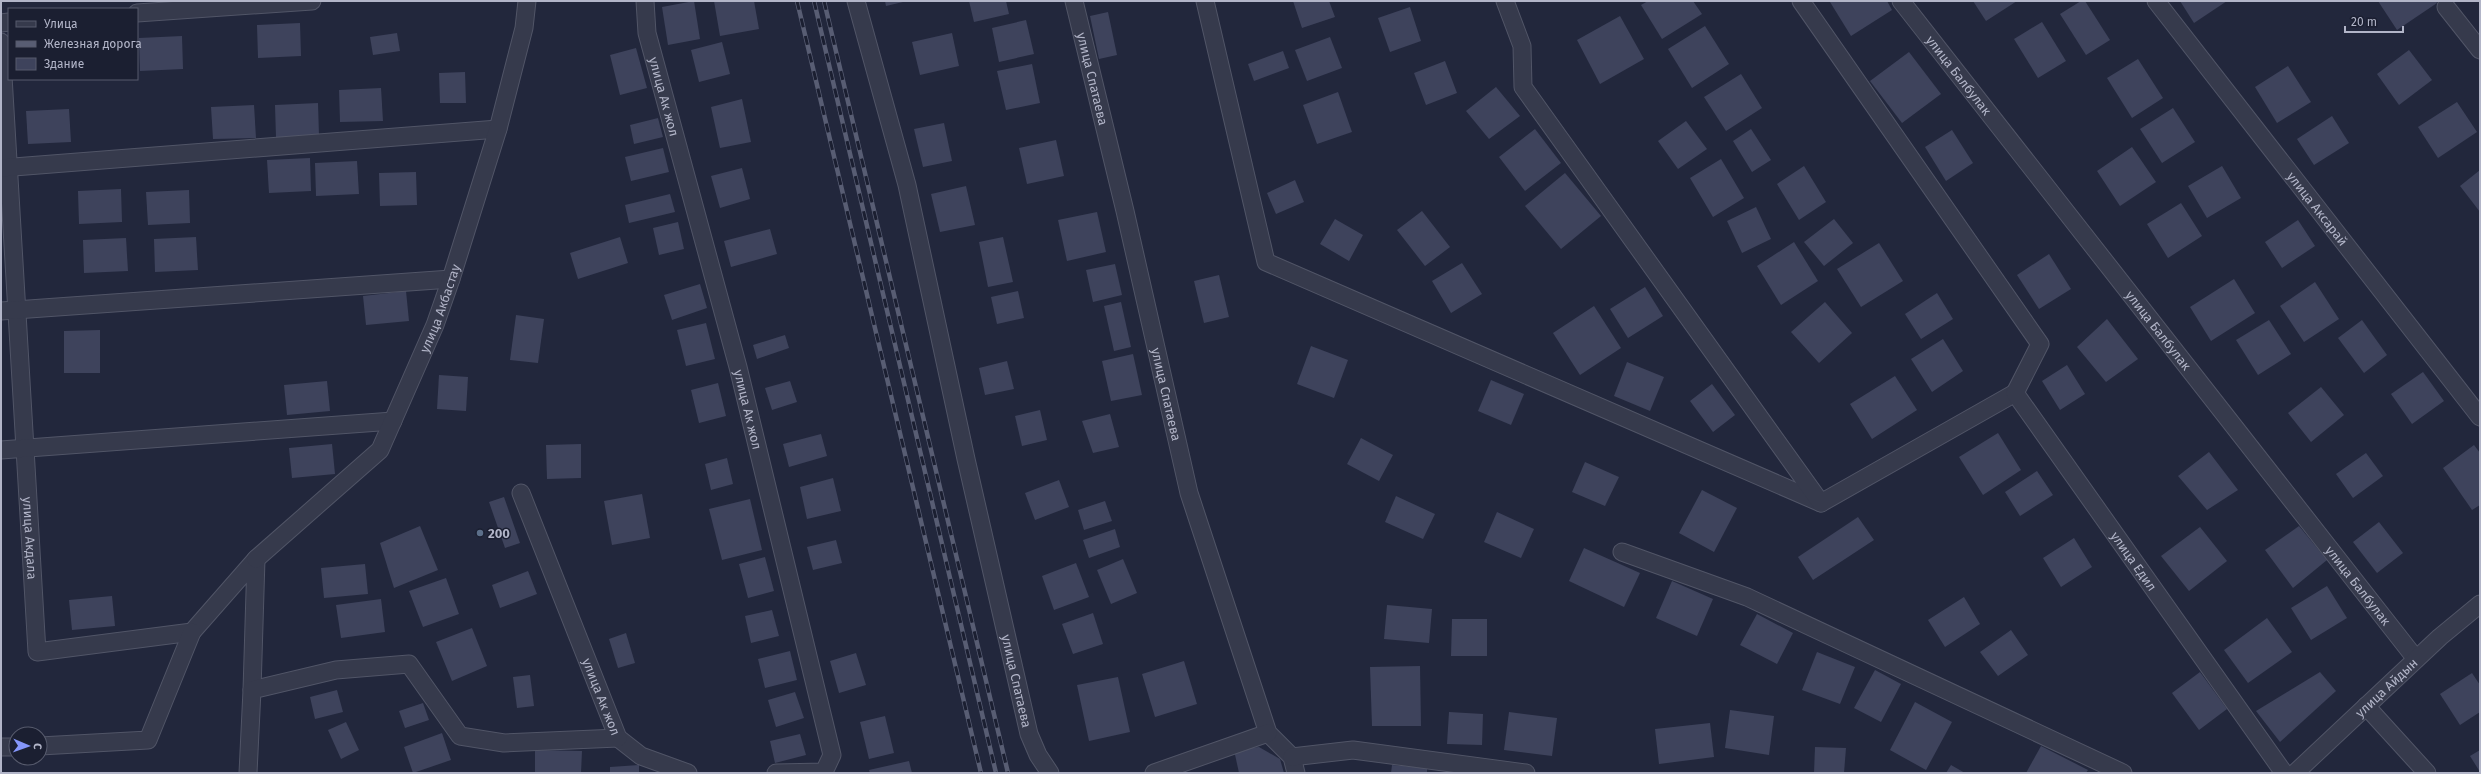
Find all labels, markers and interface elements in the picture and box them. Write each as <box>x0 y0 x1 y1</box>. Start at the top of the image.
legend <box>8 8 138 80</box>
scale bar <box>2345 8 2403 34</box>
text: 20 m <box>2351 15 2377 29</box>
text: Улица <box>44 17 78 31</box>
street label: улица Спатаева <box>1074 31 1111 127</box>
street label: улица Балбулак <box>1923 32 1995 118</box>
text: Железная дорога <box>44 37 142 51</box>
street label: улица Ак жол <box>646 55 682 138</box>
text: Здание <box>44 57 84 71</box>
street label: улица Аксарай <box>2284 169 2351 248</box>
street label: улица Акбастау <box>416 262 463 355</box>
street label: улица Балбулак <box>2123 287 2195 373</box>
street label: улица Спатаева <box>1149 346 1184 442</box>
street label: улица Ак жол <box>731 368 765 451</box>
street label: улица Акдала <box>20 496 40 580</box>
place label: 200 <box>488 526 510 541</box>
marker: 200 <box>475 528 485 538</box>
street label: улица Едил <box>2108 528 2160 594</box>
street label: улица Балбулак <box>2323 543 2394 628</box>
street label: улица Спатаева <box>999 633 1035 729</box>
street label: улица Айдын <box>2352 655 2420 720</box>
street label: улица Ак жол <box>580 656 624 737</box>
north arrow <box>8 726 48 766</box>
text: С <box>31 743 44 750</box>

